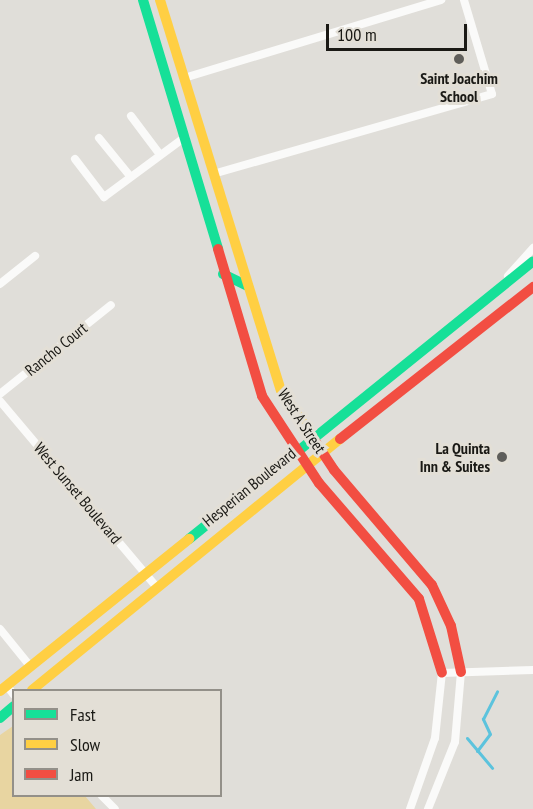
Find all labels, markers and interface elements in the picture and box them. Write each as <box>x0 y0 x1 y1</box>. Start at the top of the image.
scale bar <box>329 12 470 50</box>
text: 100 m <box>337 23 377 46</box>
marker: Saint Joachim School <box>452 52 466 66</box>
place label: Saint Joachim School <box>420 68 498 106</box>
street label: Rancho Court <box>21 318 91 380</box>
street label: West A Street <box>274 385 330 457</box>
place label: La Quinta Inn & Suites <box>420 438 490 476</box>
street label: West Sunset Boulevard <box>30 439 126 547</box>
street label: Hesperian Boulevard <box>199 444 299 530</box>
marker: La Quinta Inn & Suites <box>495 450 509 464</box>
legend <box>12 689 222 797</box>
text: Fast <box>70 703 96 726</box>
text: Slow <box>70 733 100 756</box>
text: Jam <box>70 763 93 786</box>

